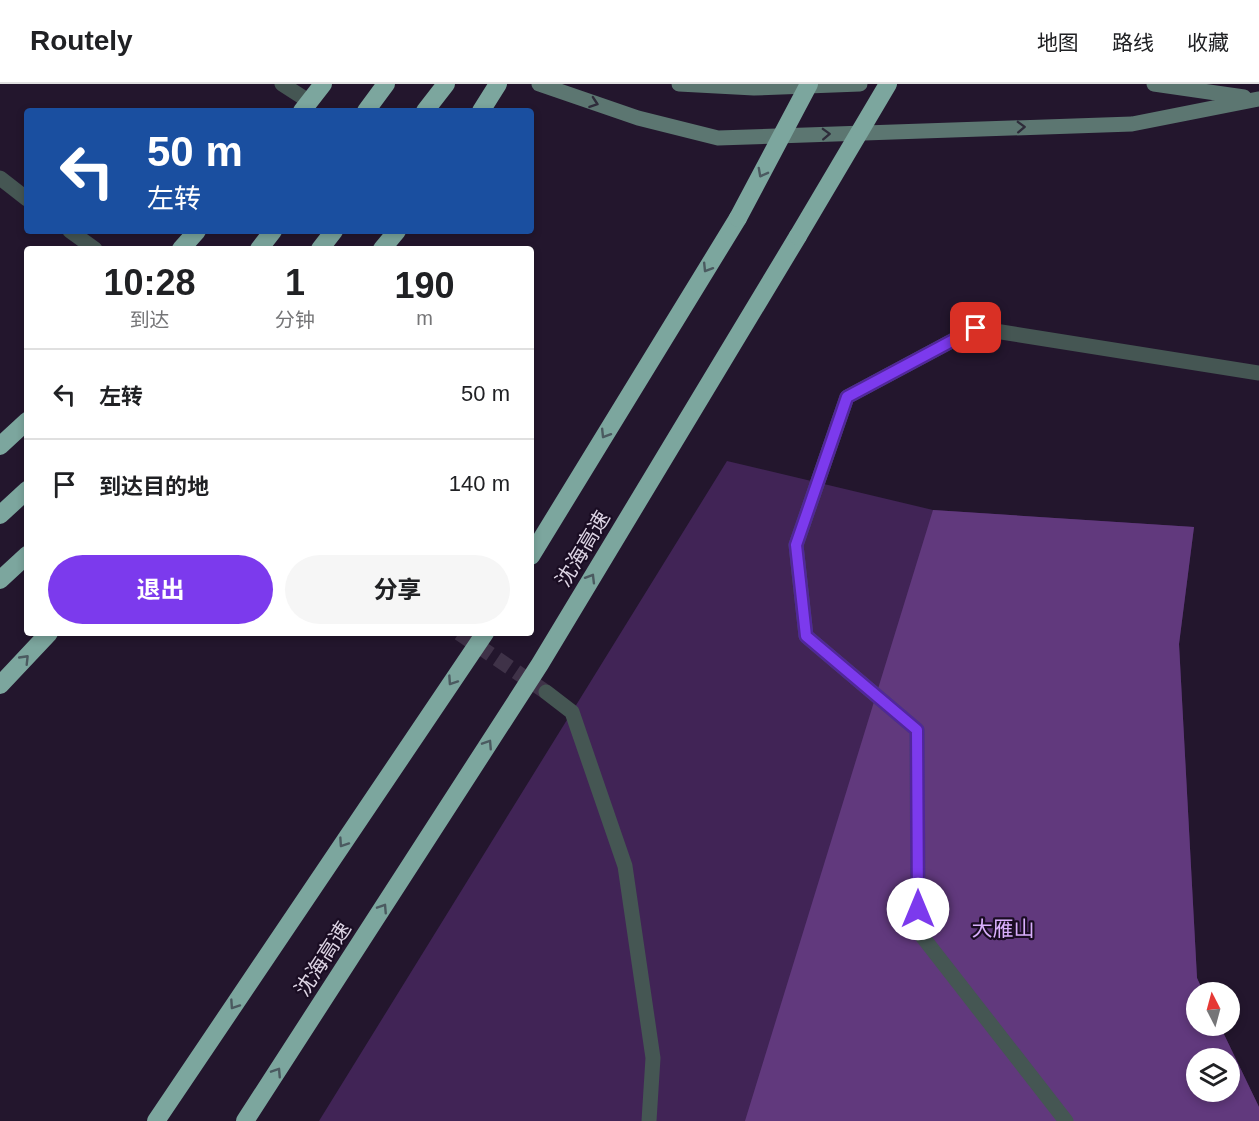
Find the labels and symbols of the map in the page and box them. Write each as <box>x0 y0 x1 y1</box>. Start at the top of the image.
one-way arrow <box>588 96 599 109</box>
one-way arrow <box>1016 121 1025 134</box>
one-way arrow <box>821 128 830 141</box>
one-way arrow <box>758 166 769 177</box>
one-way arrow <box>703 262 715 272</box>
pin <box>950 302 1001 353</box>
one-way arrow <box>600 428 612 438</box>
street label: 沈海高速 <box>551 507 614 591</box>
one-way arrow <box>584 574 596 584</box>
one-way arrow <box>17 655 28 666</box>
one-way arrow <box>448 675 459 686</box>
one-way arrow <box>481 740 493 750</box>
one-way arrow <box>339 836 350 847</box>
position arrow <box>886 877 950 941</box>
one-way arrow <box>375 904 387 914</box>
street label: 沈海高速 <box>290 917 355 1000</box>
park label: 大雁山 <box>972 917 1035 940</box>
north arrow <box>1186 982 1240 1036</box>
one-way arrow <box>230 998 241 1009</box>
one-way arrow <box>270 1068 281 1079</box>

